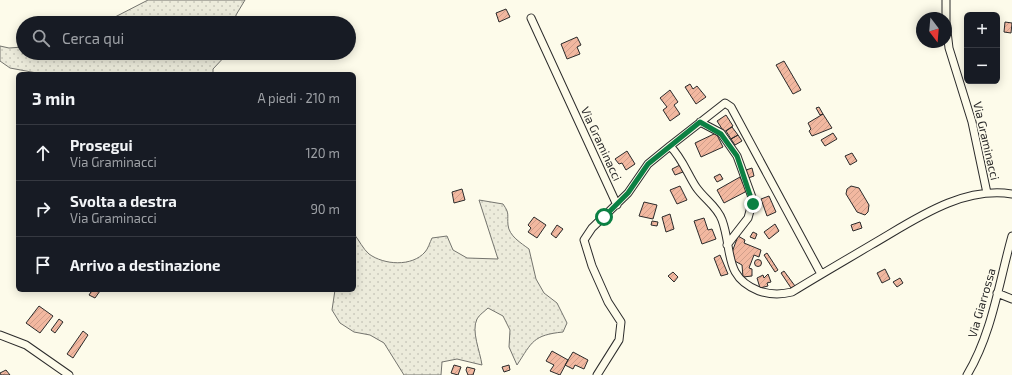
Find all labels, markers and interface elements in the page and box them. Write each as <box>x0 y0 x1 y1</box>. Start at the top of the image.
north arrow <box>916 12 952 48</box>
map controls <box>964 12 1000 84</box>
button: + <box>964 12 1000 48</box>
search box <box>16 16 356 60</box>
icon: search <box>30 27 52 49</box>
text: Cerca qui <box>62 29 124 47</box>
button: − <box>964 48 1000 84</box>
text: 3 min <box>32 88 75 108</box>
text: A piedi · 210 m <box>257 90 340 106</box>
street label: Via Graminacci <box>971 100 1003 181</box>
street label: Via Graminacci <box>579 104 625 183</box>
text: Prosegui <box>70 136 133 154</box>
icon: ahead <box>32 142 54 164</box>
text: 120 m <box>305 145 340 161</box>
text: Via Graminacci <box>70 154 157 170</box>
text: Svolta a destra <box>70 192 177 210</box>
route end <box>744 195 762 213</box>
icon: right <box>32 198 54 220</box>
text: 90 m <box>310 201 340 217</box>
route start <box>595 208 613 226</box>
text: Via Graminacci <box>70 210 157 226</box>
icon: arrive <box>32 254 54 276</box>
text: Arrivo a destinazione <box>70 256 221 274</box>
street label: Via Giarrossa <box>964 266 998 339</box>

